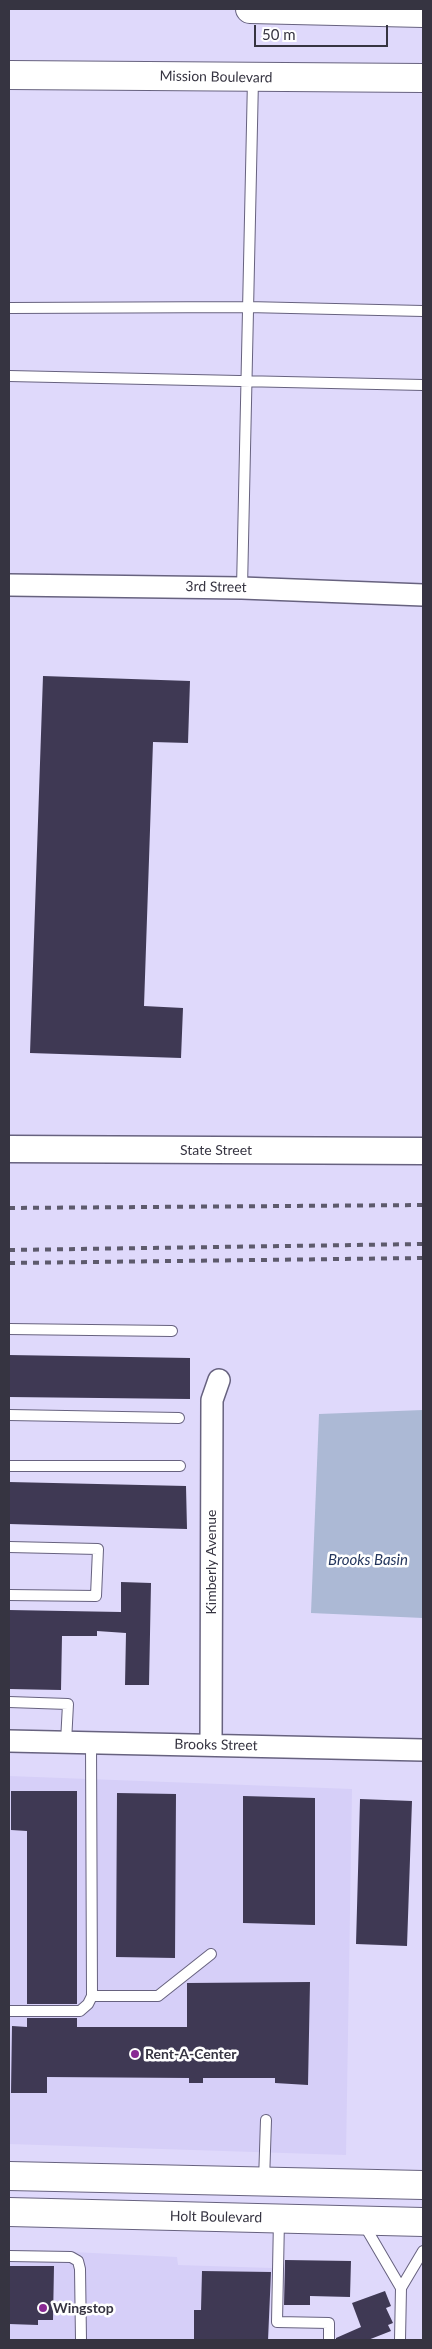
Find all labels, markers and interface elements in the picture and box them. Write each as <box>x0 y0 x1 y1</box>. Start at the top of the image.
scale bar <box>257 15 391 47</box>
text: 50 m <box>262 25 296 43</box>
street label: Mission Boulevard <box>159 68 273 86</box>
street label: 3rd Street <box>185 578 247 596</box>
street label: State Street <box>180 1142 252 1158</box>
street label: Kimberly Avenue <box>203 1510 219 1614</box>
water label: Brooks Basin <box>328 1551 408 1569</box>
street label: Brooks Street <box>174 1736 258 1754</box>
place label: Rent-A-Center <box>145 2046 236 2062</box>
marker: Rent-A-Center <box>129 2048 141 2060</box>
street label: Holt Boulevard <box>170 2208 262 2226</box>
place label: Wingstop <box>53 2300 114 2316</box>
marker: Wingstop <box>37 2302 49 2314</box>

